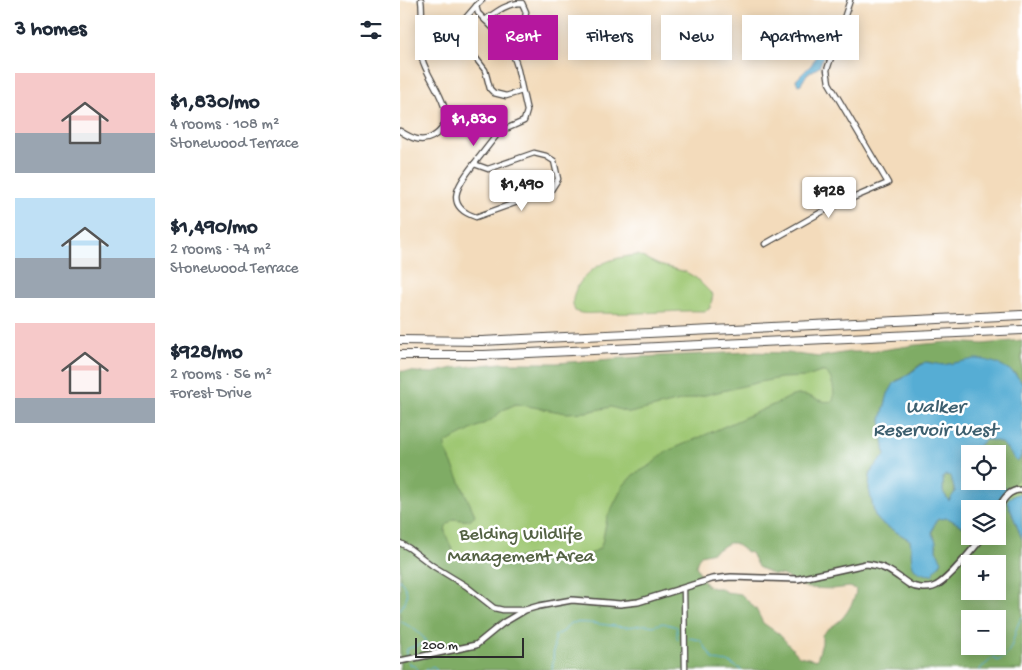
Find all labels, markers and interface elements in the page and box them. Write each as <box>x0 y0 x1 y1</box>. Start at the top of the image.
chip: Buy <box>415 15 478 60</box>
chip: Rent <box>488 15 558 60</box>
chip: Filters <box>568 15 651 60</box>
chip: New <box>661 15 732 60</box>
chip: Apartment <box>742 15 859 60</box>
icon: filters <box>357 16 385 44</box>
text: 3 homes <box>15 18 87 43</box>
text: $1,830/mo <box>170 91 260 116</box>
icon: home <box>55 93 115 153</box>
pin: $1,830 <box>433 104 515 147</box>
text: $1,830 <box>452 111 496 130</box>
text: 4 rooms · 108 m² <box>170 116 279 135</box>
text: Stonewood Terrace <box>170 135 299 154</box>
pin: $1,490 <box>481 170 563 212</box>
text: $1,490 <box>500 176 544 195</box>
pin: $928 <box>799 176 859 219</box>
text: $928 <box>813 183 845 202</box>
text: $1,490/mo <box>170 216 258 241</box>
icon: home <box>55 218 115 278</box>
text: 2 rooms · 74 m² <box>170 241 271 260</box>
text: Stonewood Terrace <box>170 260 299 279</box>
text: $928/mo <box>170 341 243 366</box>
icon: home <box>55 343 115 403</box>
text: 2 rooms · 56 m² <box>170 366 272 385</box>
text: Forest Drive <box>170 385 252 404</box>
water label: Walker Reservoir West <box>873 397 1001 443</box>
map controls <box>961 445 1006 655</box>
button: locate <box>961 445 1006 490</box>
button: layers <box>961 500 1006 545</box>
park label: Belding Wildlife Management Area <box>448 524 596 569</box>
button: + <box>961 555 1006 600</box>
button: − <box>961 610 1006 655</box>
scale bar <box>415 635 524 658</box>
text: 200 m <box>422 638 458 655</box>

